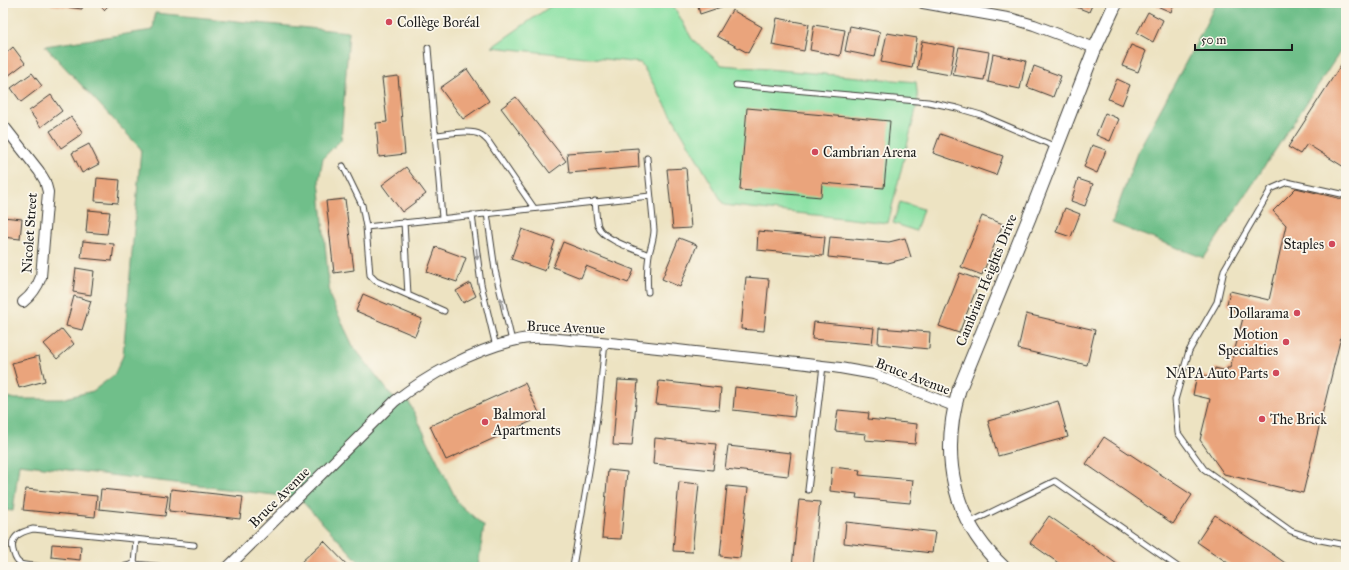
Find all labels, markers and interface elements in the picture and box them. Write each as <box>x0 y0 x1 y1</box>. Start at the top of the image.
place label: Collège Boréal <box>397 14 480 31</box>
marker: Collège Boréal <box>384 17 394 27</box>
scale bar <box>1195 26 1292 52</box>
text: 50 m <box>1201 33 1226 47</box>
place label: Cambrian Arena <box>823 144 916 161</box>
marker: Cambrian Arena <box>810 147 820 157</box>
street label: Nicolet Street <box>18 192 41 274</box>
street label: Cambrian Heights Drive <box>952 212 1021 349</box>
place label: Staples <box>1283 236 1324 253</box>
marker: Staples <box>1327 239 1337 249</box>
one-way arrow <box>474 248 480 260</box>
one-way arrow <box>499 297 505 310</box>
place label: Dollarama <box>1229 305 1289 322</box>
marker: Dollarama <box>1292 308 1302 318</box>
street label: Bruce Avenue <box>526 318 606 337</box>
place label: Motion Specialties <box>1218 326 1278 359</box>
marker: Motion Specialties <box>1281 337 1291 347</box>
street label: Bruce Avenue <box>873 354 953 399</box>
place label: NAPA Auto Parts <box>1166 365 1268 382</box>
marker: NAPA Auto Parts <box>1271 368 1281 378</box>
place label: Balmoral Apartments <box>492 406 561 439</box>
place label: The Brick <box>1270 411 1327 428</box>
marker: The Brick <box>1257 414 1267 424</box>
marker: Balmoral Apartments <box>480 417 490 427</box>
street label: Bruce Avenue <box>245 463 313 531</box>

